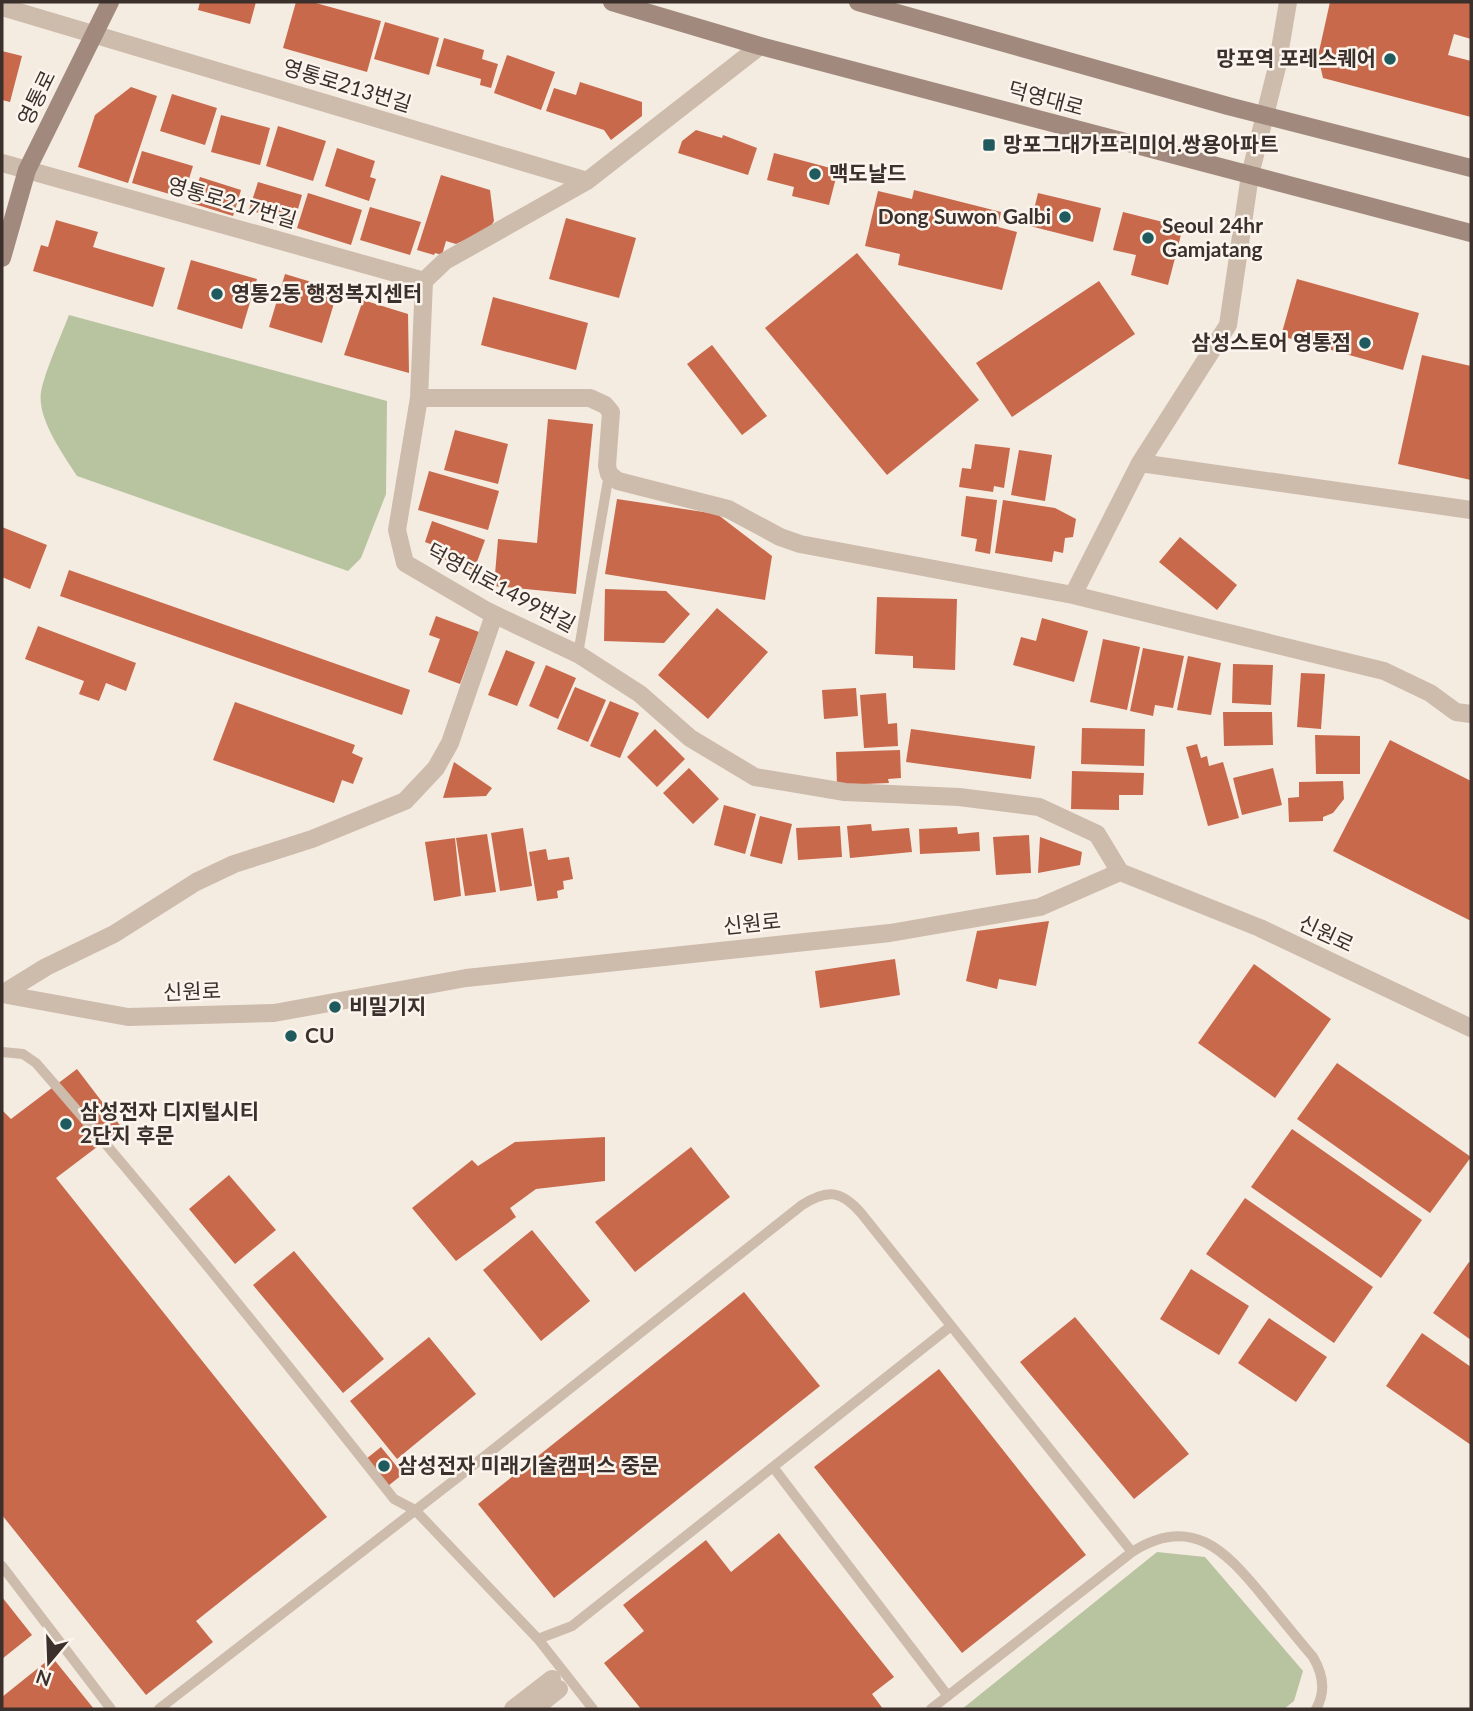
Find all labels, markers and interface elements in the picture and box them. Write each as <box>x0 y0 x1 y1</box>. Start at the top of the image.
place label: 망포역 포레스퀘어 <box>1216 45 1376 70</box>
marker: 망포역 포레스퀘어 <box>1382 51 1398 67</box>
street label: 영통로213번길 <box>280 53 415 116</box>
street label: 영통로 <box>12 66 60 129</box>
street label: 덕영대로 <box>1006 75 1087 120</box>
place label: 망포그대가프리미어.쌍용아파트 <box>1003 131 1278 156</box>
marker: 망포그대가프리미어.쌍용아파트 <box>981 137 997 153</box>
place label: 맥도날드 <box>829 160 906 185</box>
marker: 맥도날드 <box>807 166 823 182</box>
street label: 영통로217번길 <box>165 171 300 232</box>
place label: Dong Suwon Galbi <box>878 203 1051 228</box>
marker: Dong Suwon Galbi <box>1057 209 1073 225</box>
place label: Seoul 24hr Gamjatang <box>1162 212 1263 261</box>
marker: Seoul 24hr Gamjatang <box>1140 230 1156 246</box>
place label: 영통2동 행정복지센터 <box>231 280 422 305</box>
marker: 영통2동 행정복지센터 <box>209 286 225 302</box>
place label: 삼성스토어 영통점 <box>1191 329 1351 354</box>
marker: 삼성스토어 영통점 <box>1357 335 1373 351</box>
street label: 덕영대로1499번길 <box>423 537 580 636</box>
street label: 신원로 <box>722 907 782 938</box>
street label: 신원로 <box>1295 909 1358 956</box>
street label: 신원로 <box>163 977 221 1004</box>
place label: 비밀기지 <box>349 993 426 1018</box>
marker: 비밀기지 <box>327 999 343 1015</box>
place label: CU <box>305 1022 334 1047</box>
marker: CU <box>283 1028 299 1044</box>
place label: 삼성전자 디지털시티 2단지 후문 <box>80 1098 259 1147</box>
marker: 삼성전자 디지털시티 2단지 후문 <box>58 1116 74 1132</box>
place label: 삼성전자 미래기술캠퍼스 중문 <box>398 1452 659 1477</box>
marker: 삼성전자 미래기술캠퍼스 중문 <box>376 1458 392 1474</box>
north arrow <box>14 1627 84 1697</box>
text: N <box>33 1665 54 1692</box>

